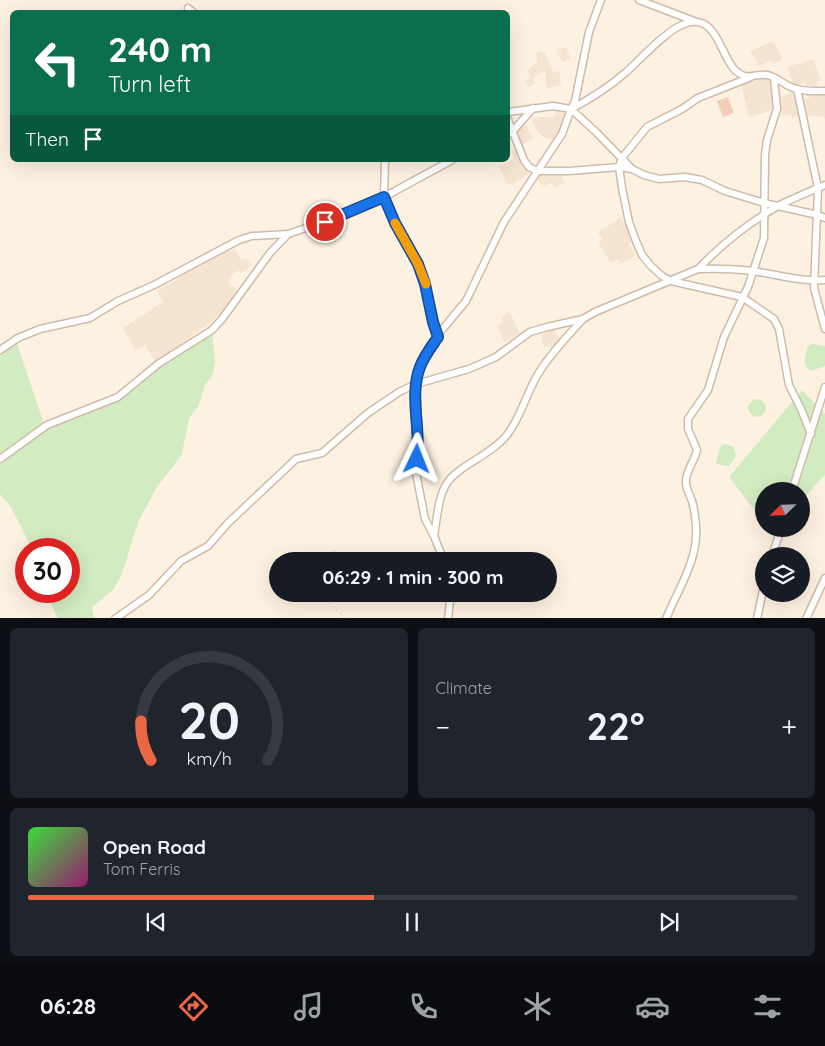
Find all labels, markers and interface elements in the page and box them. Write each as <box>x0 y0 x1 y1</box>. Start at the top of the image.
text: 240 m <box>108 27 212 71</box>
icon: left <box>25 30 90 95</box>
text: Turn left <box>108 70 191 98</box>
icon: arrive <box>79 125 107 153</box>
text: Then <box>25 127 69 151</box>
pin <box>304 201 346 243</box>
icon: arrive <box>311 208 339 236</box>
position arrow <box>390 432 442 484</box>
north arrow <box>755 482 810 538</box>
map controls <box>755 482 810 602</box>
speed limit sign: 30 <box>15 538 80 603</box>
button: layers <box>755 547 810 602</box>
text: 06:29 · 1 min · 300 m <box>322 565 504 589</box>
text: Climate <box>436 678 492 698</box>
text: 20 <box>178 687 240 752</box>
text: 22° <box>587 702 645 750</box>
text: − <box>436 709 450 744</box>
text: + <box>781 709 797 744</box>
text: km/h <box>186 747 231 769</box>
text: Open Road <box>103 835 206 859</box>
text: Tom Ferris <box>103 859 180 879</box>
icon: previous <box>142 908 170 936</box>
icon: pause <box>398 908 426 936</box>
icon: next <box>655 908 683 936</box>
icon: directions <box>176 989 211 1024</box>
icon: music <box>291 989 326 1024</box>
icon: phone <box>406 989 441 1024</box>
icon: climate <box>520 989 555 1024</box>
icon: car <box>635 989 670 1024</box>
icon: filters <box>750 989 785 1024</box>
text: 06:28 <box>40 992 96 1020</box>

